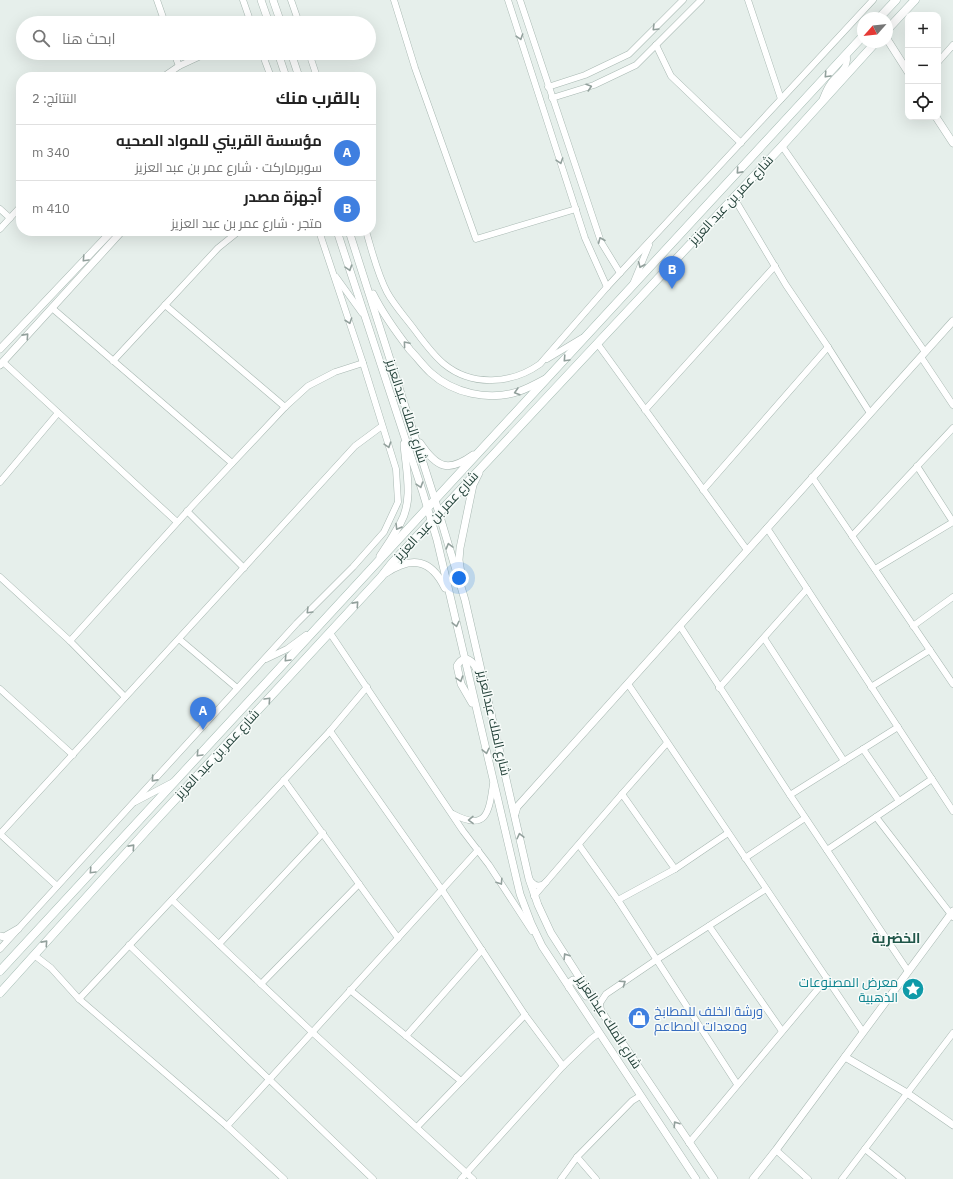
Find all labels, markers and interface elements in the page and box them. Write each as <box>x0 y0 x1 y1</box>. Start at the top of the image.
north arrow <box>857 12 893 48</box>
map controls <box>905 12 941 120</box>
button: + <box>905 12 941 48</box>
search box <box>16 16 376 60</box>
one-way arrow <box>652 23 660 31</box>
icon: search <box>30 27 52 49</box>
text: ابحث هنا <box>62 29 116 48</box>
one-way arrow <box>515 33 524 40</box>
button: − <box>905 48 941 84</box>
one-way arrow <box>824 70 832 78</box>
one-way arrow <box>586 83 593 92</box>
button: locate <box>905 84 941 120</box>
text: بالقرب منك <box>276 87 360 109</box>
text: النتائج: 2 <box>32 90 77 107</box>
text: مؤسسة القريني للمواد الصحيه <box>116 131 322 150</box>
text: 340 m <box>32 144 70 161</box>
text: A <box>343 144 351 161</box>
street label: شارع عمر بن عبد العزيز <box>684 152 777 249</box>
one-way arrow <box>556 157 564 164</box>
text: سوبرماركت · شارع عمر بن عبد العزيز <box>135 159 322 176</box>
one-way arrow <box>737 166 744 174</box>
text: أجهزة مصدر <box>244 187 322 206</box>
text: 410 m <box>32 200 70 217</box>
text: B <box>343 200 351 217</box>
text: متجر · شارع عمر بن عبد العزيز <box>171 215 322 232</box>
one-way arrow <box>597 236 605 243</box>
one-way arrow <box>83 255 90 262</box>
pin: B <box>659 256 685 289</box>
one-way arrow <box>637 261 645 268</box>
one-way arrow <box>344 264 353 271</box>
one-way arrow <box>344 318 353 325</box>
one-way arrow <box>22 333 29 341</box>
one-way arrow <box>403 342 410 349</box>
one-way arrow <box>564 354 571 361</box>
street label: شارع الملك عبدالعزيز <box>382 356 432 465</box>
one-way arrow <box>514 387 521 396</box>
one-way arrow <box>383 441 392 448</box>
street label: شارع عمر بن عبد العزيز <box>389 468 482 565</box>
one-way arrow <box>416 481 424 488</box>
one-way arrow <box>396 523 403 530</box>
one-way arrow <box>445 542 453 549</box>
your location <box>449 568 469 588</box>
one-way arrow <box>351 601 358 609</box>
one-way arrow <box>306 606 314 614</box>
one-way arrow <box>451 620 460 627</box>
one-way arrow <box>285 654 292 662</box>
street label: شارع الملك عبدالعزيز <box>473 668 514 777</box>
one-way arrow <box>455 675 464 682</box>
pin: A <box>190 697 216 730</box>
one-way arrow <box>263 697 270 705</box>
street label: شارع عمر بن عبد العزيز <box>170 706 263 803</box>
one-way arrow <box>481 747 490 754</box>
one-way arrow <box>197 750 204 757</box>
one-way arrow <box>152 774 159 781</box>
one-way arrow <box>468 816 474 824</box>
one-way arrow <box>516 833 524 839</box>
one-way arrow <box>127 844 135 852</box>
one-way arrow <box>89 866 97 874</box>
one-way arrow <box>495 878 503 885</box>
district label: الخضرية <box>872 929 920 947</box>
one-way arrow <box>40 940 47 948</box>
one-way arrow <box>564 954 571 961</box>
street label: شارع الملك عبدالعزيز <box>572 971 646 1072</box>
place label: معرض المصنوعات الذهبية <box>799 974 898 1006</box>
place icon: معرض المصنوعات الذهبية <box>900 976 926 1002</box>
one-way arrow <box>619 980 626 988</box>
place label: ورشة الخلف للمطابخ ومعدات المطاعم <box>654 1003 763 1036</box>
shop icon: ورشة الخلف للمطابخ ومعدات المطاعم <box>626 1005 652 1031</box>
one-way arrow <box>674 1121 681 1128</box>

